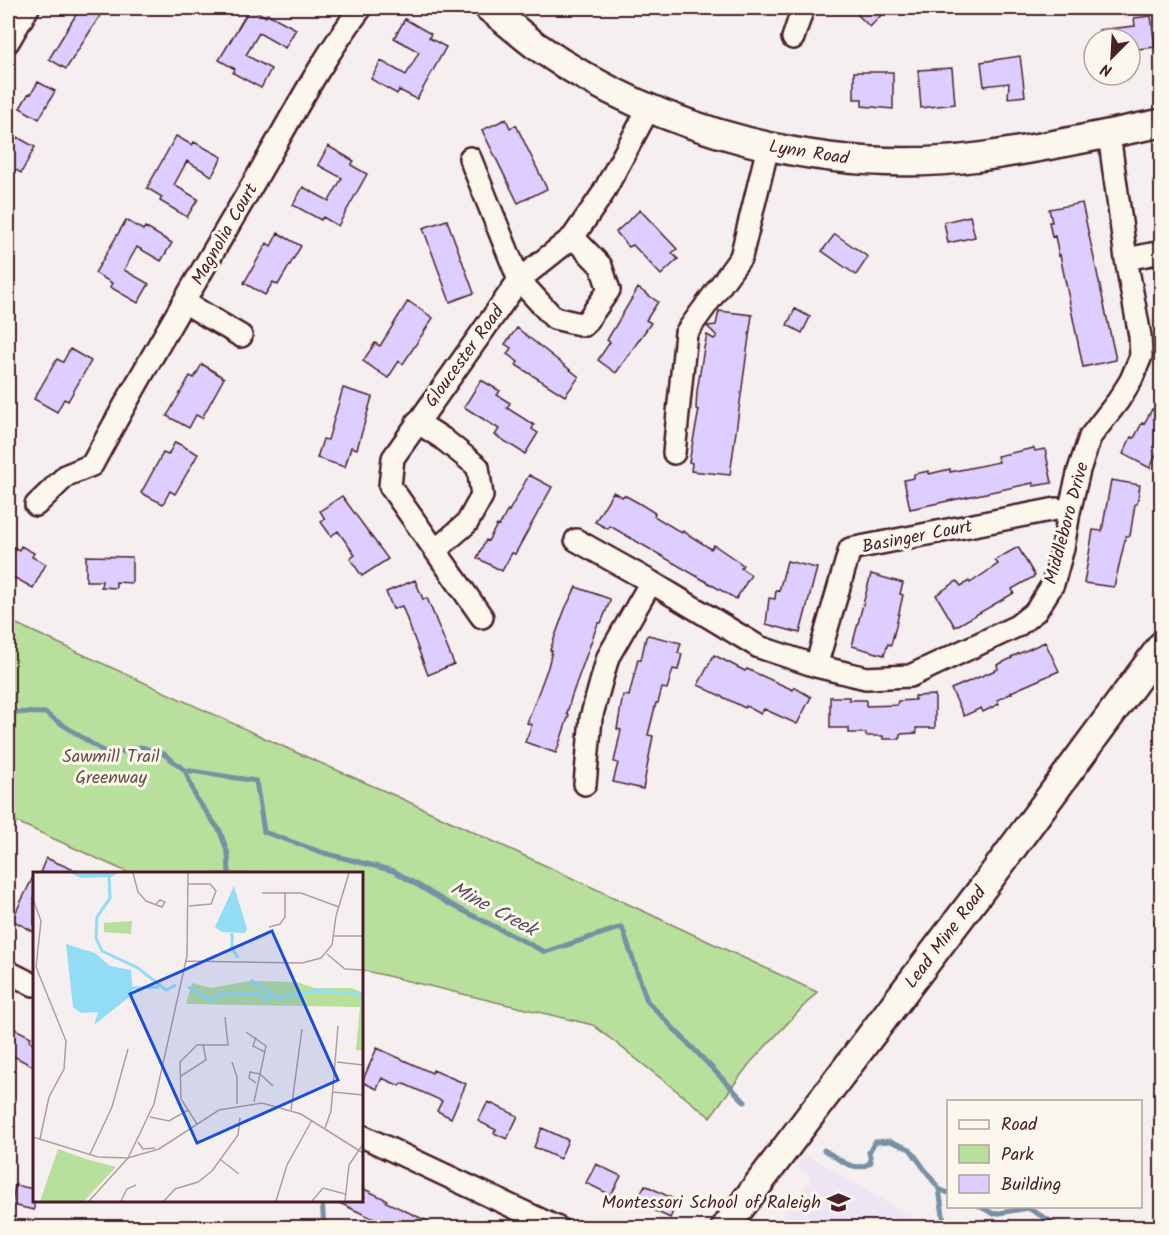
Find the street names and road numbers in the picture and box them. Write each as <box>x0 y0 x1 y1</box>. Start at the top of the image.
street label: Lynn Road <box>767 133 852 174</box>
street label: Magnolia Court <box>184 177 267 291</box>
street label: Gloucester Road <box>418 299 513 414</box>
street label: Middleboro Drive <box>1037 459 1098 588</box>
street label: Basinger Court <box>860 512 976 562</box>
street label: Lead Mine Road <box>898 880 995 995</box>

